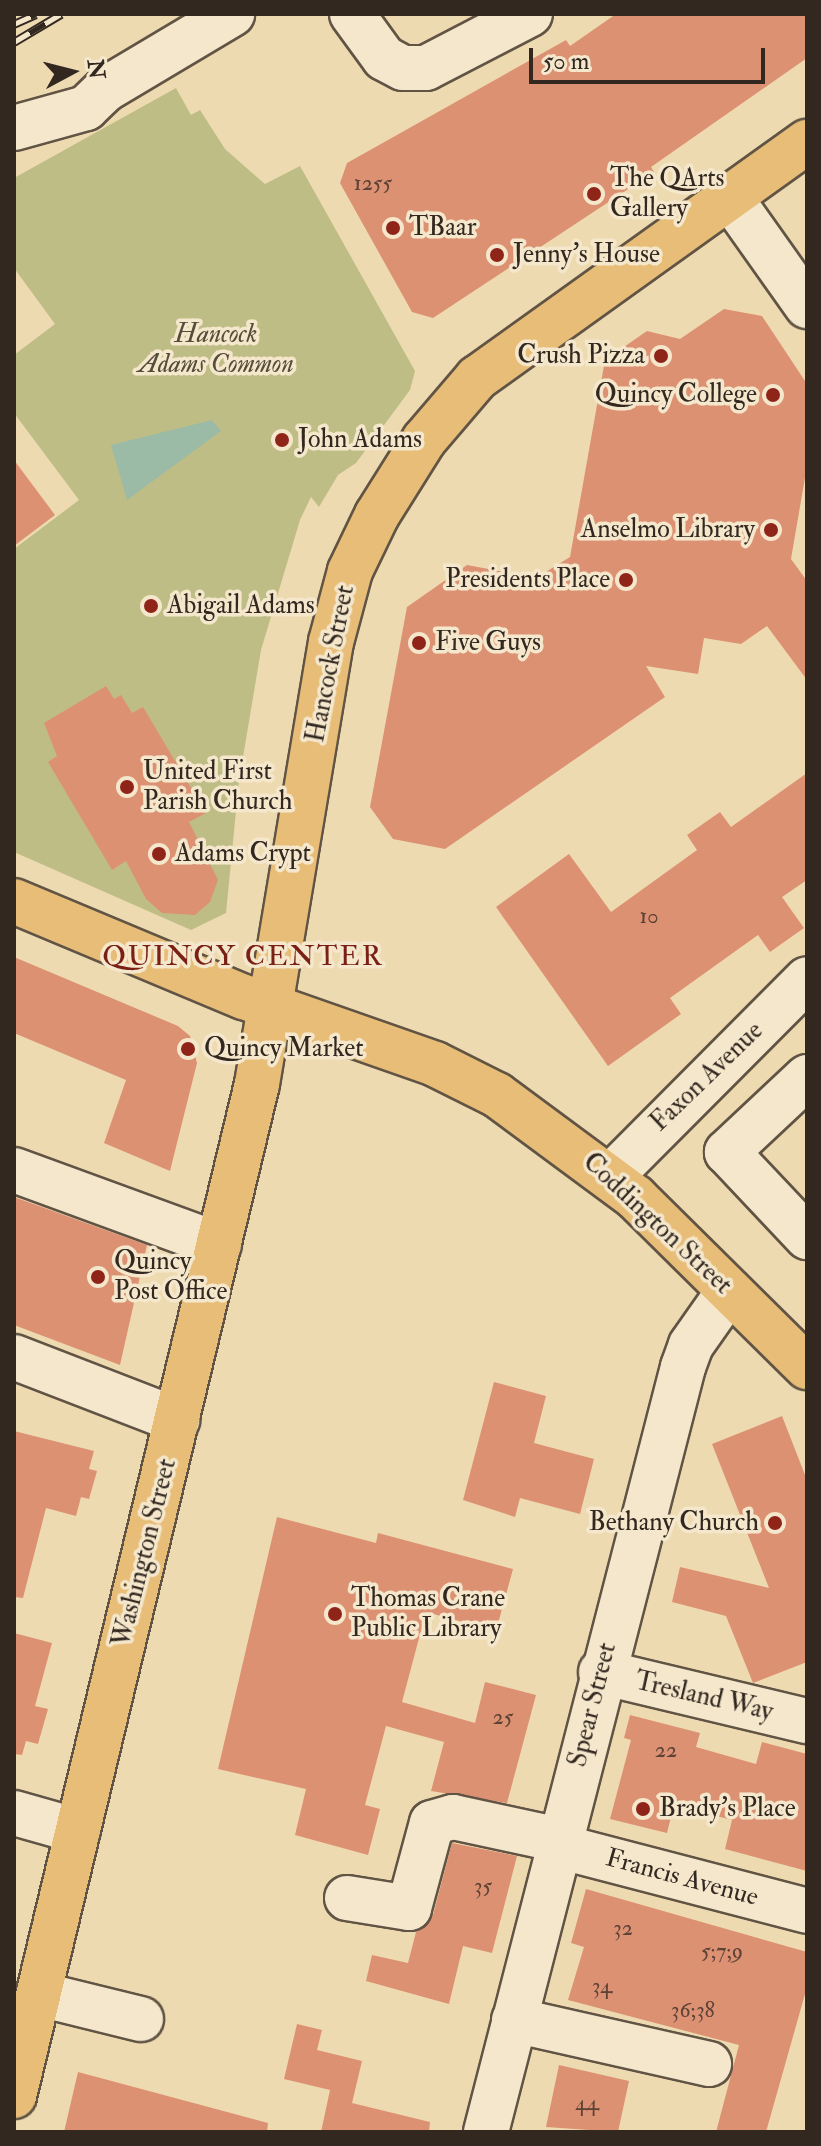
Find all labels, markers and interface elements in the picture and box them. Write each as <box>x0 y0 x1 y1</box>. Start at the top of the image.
north arrow <box>32 32 112 112</box>
scale bar <box>533 32 769 82</box>
text: 50 m <box>543 46 589 77</box>
text: N <box>81 58 111 81</box>
place label: The QArts Gallery <box>610 163 725 224</box>
house number: 1255 <box>354 171 392 197</box>
marker: The QArts Gallery <box>585 185 603 203</box>
place label: TBaar <box>409 212 476 244</box>
marker: TBaar <box>384 219 402 237</box>
place label: Jenny's House <box>513 239 660 271</box>
marker: Jenny's House <box>488 246 506 264</box>
park label: Hancock Adams Common <box>138 319 294 380</box>
place label: Crush Pizza <box>517 340 645 372</box>
marker: Crush Pizza <box>652 347 670 365</box>
place label: Quincy College <box>595 379 757 411</box>
marker: Quincy College <box>764 386 782 404</box>
place label: John Adams <box>298 424 422 456</box>
marker: John Adams <box>273 431 291 449</box>
place label: Anselmo Library <box>581 514 755 546</box>
marker: Anselmo Library <box>762 521 780 539</box>
place label: Presidents Place <box>445 564 610 596</box>
marker: Presidents Place <box>617 571 635 589</box>
street label: Hancock Street <box>300 583 362 745</box>
place label: Abigail Adams <box>167 590 315 622</box>
marker: Abigail Adams <box>142 597 160 615</box>
place label: Five Guys <box>435 627 541 659</box>
marker: Five Guys <box>410 634 428 652</box>
place label: United First Parish Church <box>143 756 292 818</box>
marker: United First Parish Church <box>118 778 136 796</box>
place label: Adams Crypt <box>175 838 311 870</box>
marker: Adams Crypt <box>150 845 168 863</box>
house number: 10 <box>639 904 659 930</box>
district label: QUINCY CENTER <box>102 940 384 974</box>
street label: Faxon Avenue <box>644 1016 770 1138</box>
place label: Quincy Market <box>204 1033 364 1065</box>
marker: Quincy Market <box>179 1040 197 1058</box>
street label: Coddington Street <box>576 1147 738 1301</box>
place label: Quincy Post Office <box>114 1246 227 1308</box>
marker: Quincy Post Office <box>89 1268 107 1286</box>
street label: Washington Street <box>107 1456 183 1650</box>
place label: Bethany Church <box>589 1507 759 1539</box>
marker: Bethany Church <box>766 1514 784 1532</box>
place label: Thomas Crane Public Library <box>351 1583 505 1644</box>
marker: Thomas Crane Public Library <box>326 1605 344 1623</box>
street label: Spear Street <box>563 1640 623 1770</box>
street label: Tresland Way <box>632 1666 776 1728</box>
house number: 25 <box>493 1705 513 1731</box>
house number: 22 <box>655 1738 677 1764</box>
place label: Brady's Place <box>659 1793 796 1825</box>
marker: Brady's Place <box>634 1800 652 1818</box>
street label: Francis Avenue <box>602 1843 762 1913</box>
house number: 35 <box>474 1874 492 1900</box>
house number: 32 <box>613 1916 633 1942</box>
house number: 5;7;9 <box>701 1939 743 1965</box>
house number: 34 <box>592 1974 612 2000</box>
house number: 36;38 <box>671 1998 715 2024</box>
house number: 44 <box>575 2091 599 2117</box>

